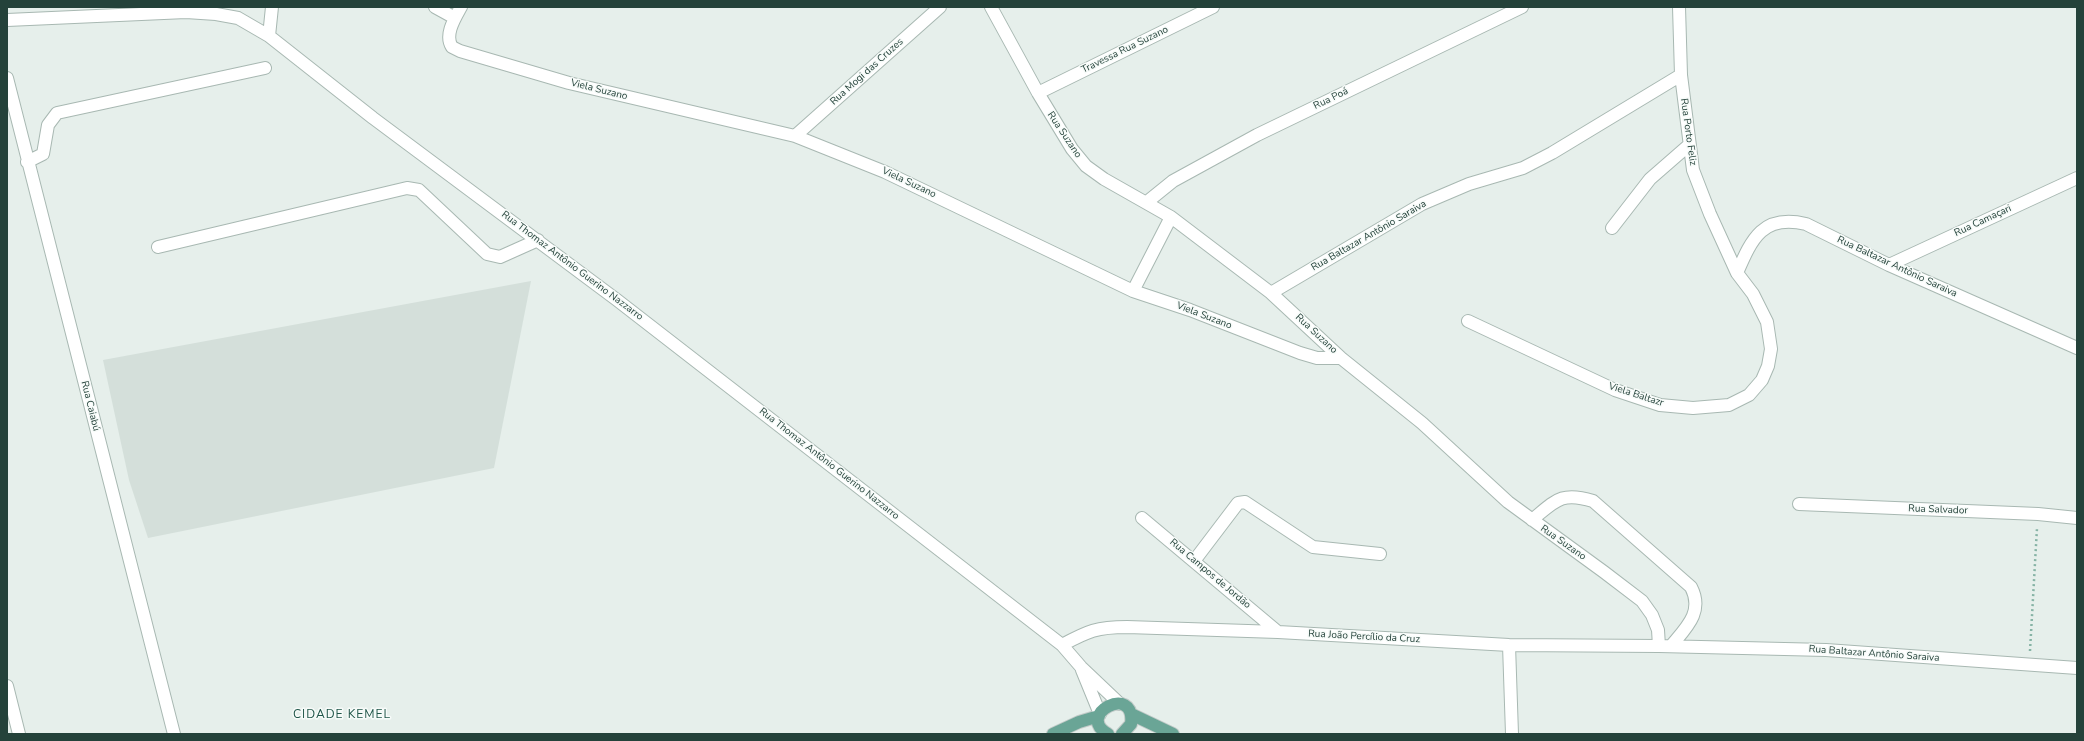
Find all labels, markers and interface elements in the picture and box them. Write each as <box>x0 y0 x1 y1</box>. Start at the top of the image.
street label: Travessa Rua Suzano <box>1080 24 1170 76</box>
street label: Rua Mogi das Cruzes <box>828 36 906 108</box>
street label: Viela Suzano <box>569 77 629 103</box>
street label: Rua Poá <box>1312 85 1350 113</box>
street label: Rua Porto Feliz <box>1677 98 1699 166</box>
street label: Rua Suzano <box>1044 110 1084 160</box>
street label: Viela Suzano <box>880 165 938 201</box>
street label: Rua Baltazar Antônio Saraiva <box>1309 198 1429 274</box>
street label: Rua Camaçari <box>1953 203 2013 239</box>
street label: Rua Thomaz Antônio Guerino Nazzarro <box>499 209 645 323</box>
street label: Rua Baltazar Antônio Saraiva <box>1835 234 1959 300</box>
street label: Viela Suzano <box>1175 300 1233 332</box>
street label: Rua Suzano <box>1293 312 1339 356</box>
street label: Rua Caiabú <box>78 380 102 432</box>
street label: Viela Baltazr <box>1607 380 1665 410</box>
street label: Rua Thomaz Antônio Guerino Nazzarro <box>757 406 901 522</box>
street label: Rua Salvador <box>1908 503 1968 517</box>
street label: Rua Suzano <box>1538 523 1588 563</box>
street label: Rua Campos de Jordão <box>1167 537 1253 611</box>
street label: Rua João Percílio da Cruz <box>1308 628 1420 646</box>
street label: Rua Baltazar Antônio Saraiva <box>1808 643 1940 665</box>
district label: CIDADE KEMEL <box>293 708 391 722</box>

